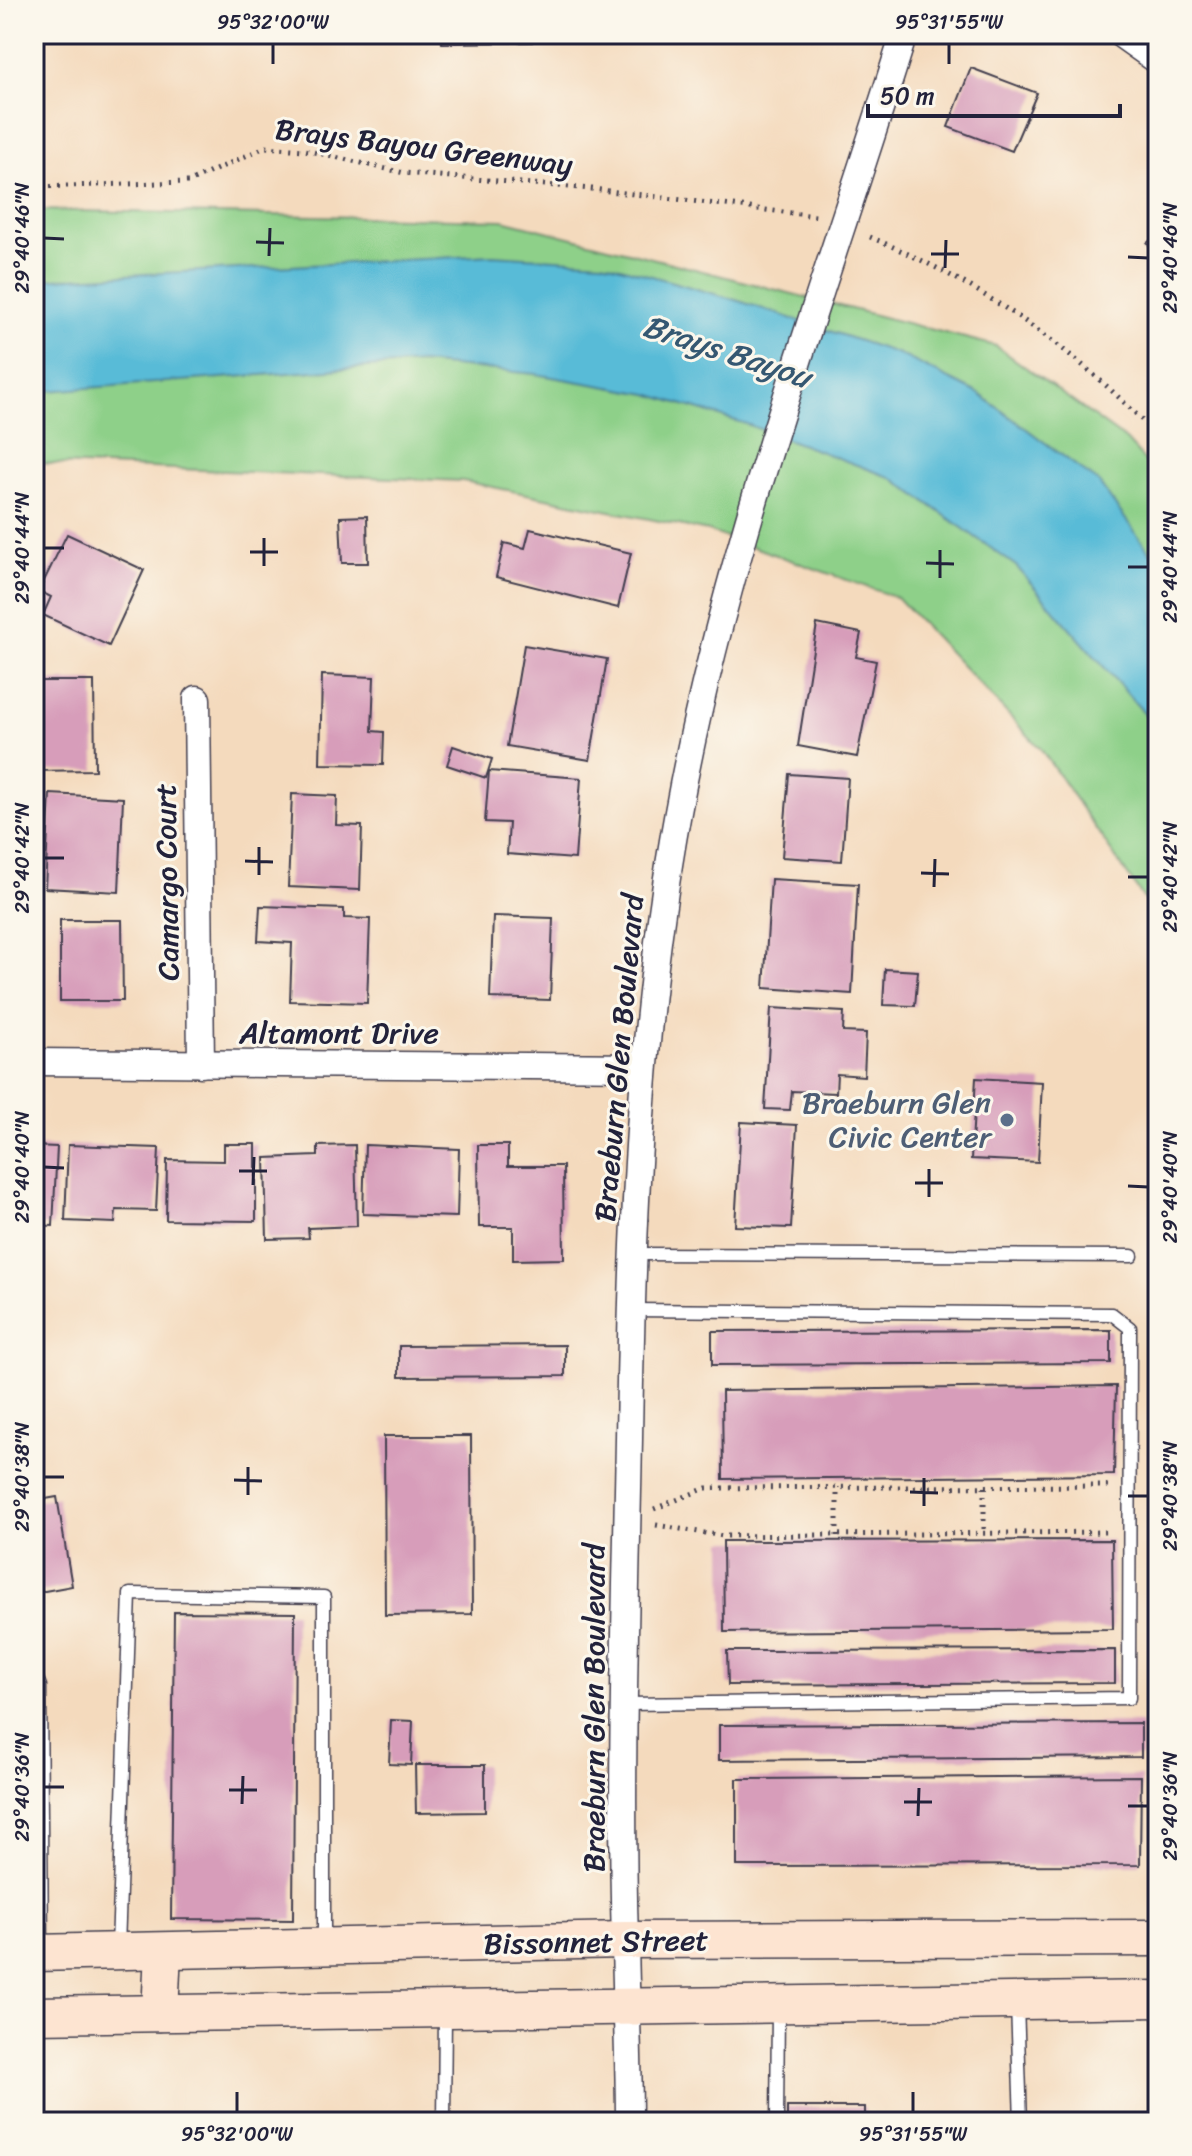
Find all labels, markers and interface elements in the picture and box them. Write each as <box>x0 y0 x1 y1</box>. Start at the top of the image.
text: 95°32'00"W <box>217 5 330 40</box>
text: 95°31'55"W <box>895 5 1004 40</box>
scale bar <box>868 68 1120 118</box>
text: 50 m <box>880 75 935 117</box>
street label: Brays Bayou Greenway <box>272 102 576 192</box>
text: 29°40'46"N <box>5 182 40 293</box>
text: 29°40'46"N <box>1153 202 1188 313</box>
water label: Brays Bayou <box>635 298 822 407</box>
text: 29°40'44"N <box>5 492 40 604</box>
text: 29°40'44"N <box>1153 511 1188 623</box>
street label: Camargo Court <box>138 783 196 981</box>
text: 29°40'42"N <box>5 802 40 914</box>
text: 29°40'42"N <box>1153 821 1188 933</box>
street label: Braeburn Glen Boulevard <box>578 890 660 1224</box>
street label: Altamont Drive <box>238 1006 439 1060</box>
place label: Braeburn Glen Civic Center <box>802 1076 993 1164</box>
text: 29°40'40"N <box>5 1111 40 1223</box>
marker: Braeburn Glen Civic Center <box>998 1111 1016 1129</box>
text: 29°40'40"N <box>1153 1131 1188 1243</box>
text: 29°40'38"N <box>5 1422 40 1532</box>
text: 29°40'38"N <box>1153 1441 1188 1551</box>
street label: Braeburn Glen Boulevard <box>567 1542 621 1872</box>
text: 29°40'36"N <box>5 1732 40 1842</box>
text: 29°40'36"N <box>1153 1751 1188 1861</box>
street label: Bissonnet Street <box>483 1913 709 1971</box>
text: 95°32'00"W <box>181 2117 294 2152</box>
text: 95°31'55"W <box>859 2117 968 2152</box>

